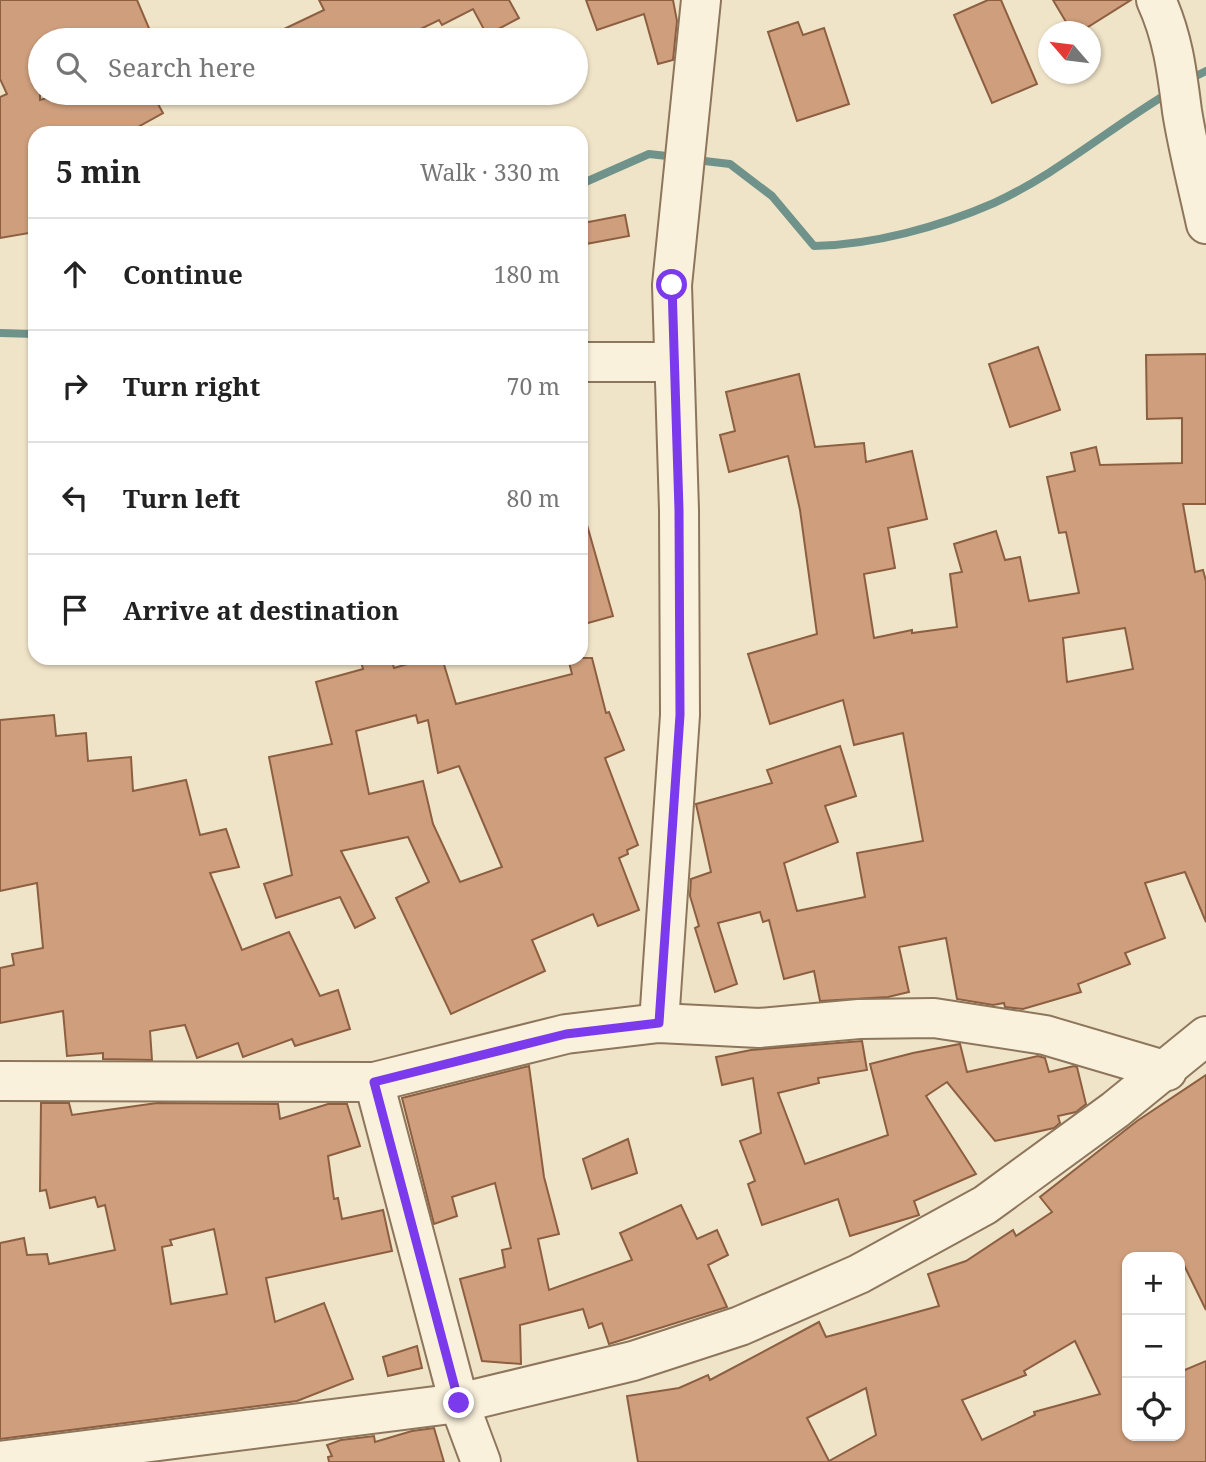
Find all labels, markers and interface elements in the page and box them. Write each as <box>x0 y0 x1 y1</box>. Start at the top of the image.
north arrow <box>1038 21 1101 84</box>
search box <box>28 28 588 105</box>
icon: search <box>52 48 90 86</box>
text: Search here <box>108 49 256 85</box>
text: 5 min <box>56 151 141 192</box>
text: Walk · 330 m <box>420 156 560 188</box>
icon: ahead <box>56 255 94 293</box>
text: Continue <box>123 256 243 292</box>
text: 180 m <box>494 258 560 290</box>
route start <box>656 269 687 300</box>
icon: right <box>56 367 94 405</box>
text: Turn right <box>123 368 260 404</box>
text: 70 m <box>507 370 560 402</box>
icon: left <box>56 479 94 517</box>
text: Turn left <box>123 480 240 516</box>
text: 80 m <box>507 482 560 514</box>
icon: arrive <box>56 591 94 629</box>
text: Arrive at destination <box>123 592 399 628</box>
map controls <box>1122 1252 1185 1441</box>
button: + <box>1122 1252 1185 1315</box>
button: − <box>1122 1315 1185 1378</box>
button: locate <box>1122 1378 1185 1441</box>
route end <box>443 1387 474 1418</box>

